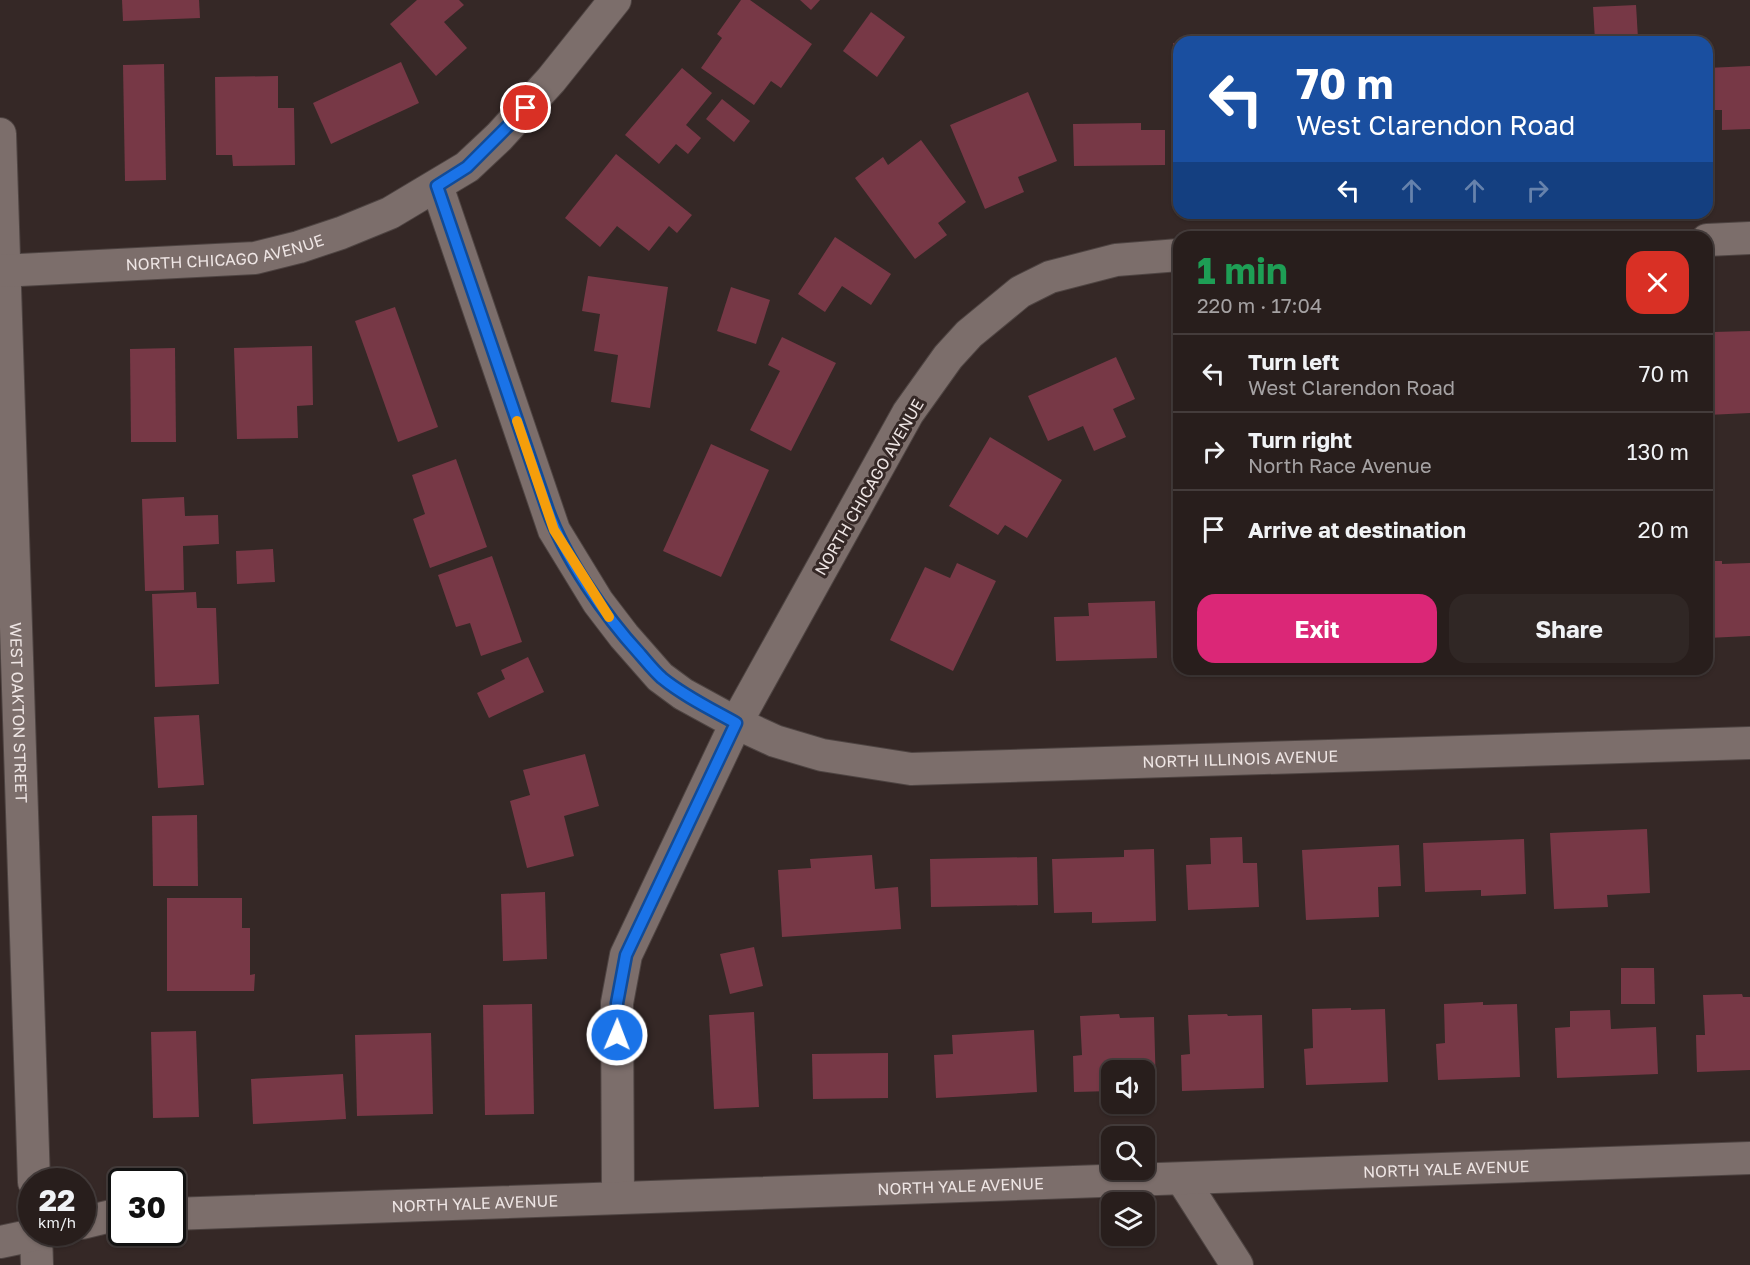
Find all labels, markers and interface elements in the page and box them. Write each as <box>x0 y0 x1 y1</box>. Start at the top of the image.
text: 70 m <box>1296 58 1393 108</box>
icon: left <box>1197 60 1275 138</box>
pin <box>500 82 551 133</box>
icon: arrive <box>509 91 542 124</box>
text: West Clarendon Road <box>1296 109 1575 141</box>
icon: left <box>1332 174 1365 207</box>
icon: ahead <box>1395 174 1428 207</box>
icon: ahead <box>1458 174 1491 207</box>
icon: right <box>1521 174 1554 207</box>
street label: NORTH CHICAGO AVENUE <box>125 229 326 275</box>
text: 1 min <box>1197 249 1288 292</box>
button: close <box>1626 251 1689 314</box>
text: 220 m · 17:04 <box>1197 293 1322 317</box>
text: Turn left <box>1248 348 1339 375</box>
icon: left <box>1197 357 1230 390</box>
text: 70 m <box>1639 360 1689 387</box>
text: West Clarendon Road <box>1248 375 1455 399</box>
street label: NORTH CHICAGO AVENUE <box>810 395 928 579</box>
text: Turn right <box>1248 426 1352 453</box>
icon: right <box>1197 435 1230 468</box>
text: 130 m <box>1627 438 1689 465</box>
text: North Race Avenue <box>1248 453 1432 477</box>
icon: arrive <box>1197 513 1230 546</box>
text: Arrive at destination <box>1248 516 1466 543</box>
text: 20 m <box>1638 516 1689 543</box>
button: Exit <box>1197 594 1437 663</box>
button: Share <box>1449 594 1689 663</box>
street label: WEST OAKTON STREET <box>6 622 32 803</box>
street label: NORTH ILLINOIS AVENUE <box>1142 746 1339 772</box>
position arrow <box>585 1003 649 1067</box>
map controls <box>1101 1060 1155 1246</box>
button: sound <box>1101 1060 1155 1114</box>
button: search <box>1101 1126 1155 1180</box>
street label: NORTH YALE AVENUE <box>1363 1156 1530 1182</box>
speed limit sign: 30 <box>108 1168 186 1246</box>
street label: NORTH YALE AVENUE <box>877 1173 1044 1199</box>
text: 22 <box>39 1182 75 1218</box>
street label: NORTH YALE AVENUE <box>391 1190 558 1216</box>
button: layers <box>1101 1192 1155 1246</box>
text: km/h <box>38 1213 76 1231</box>

